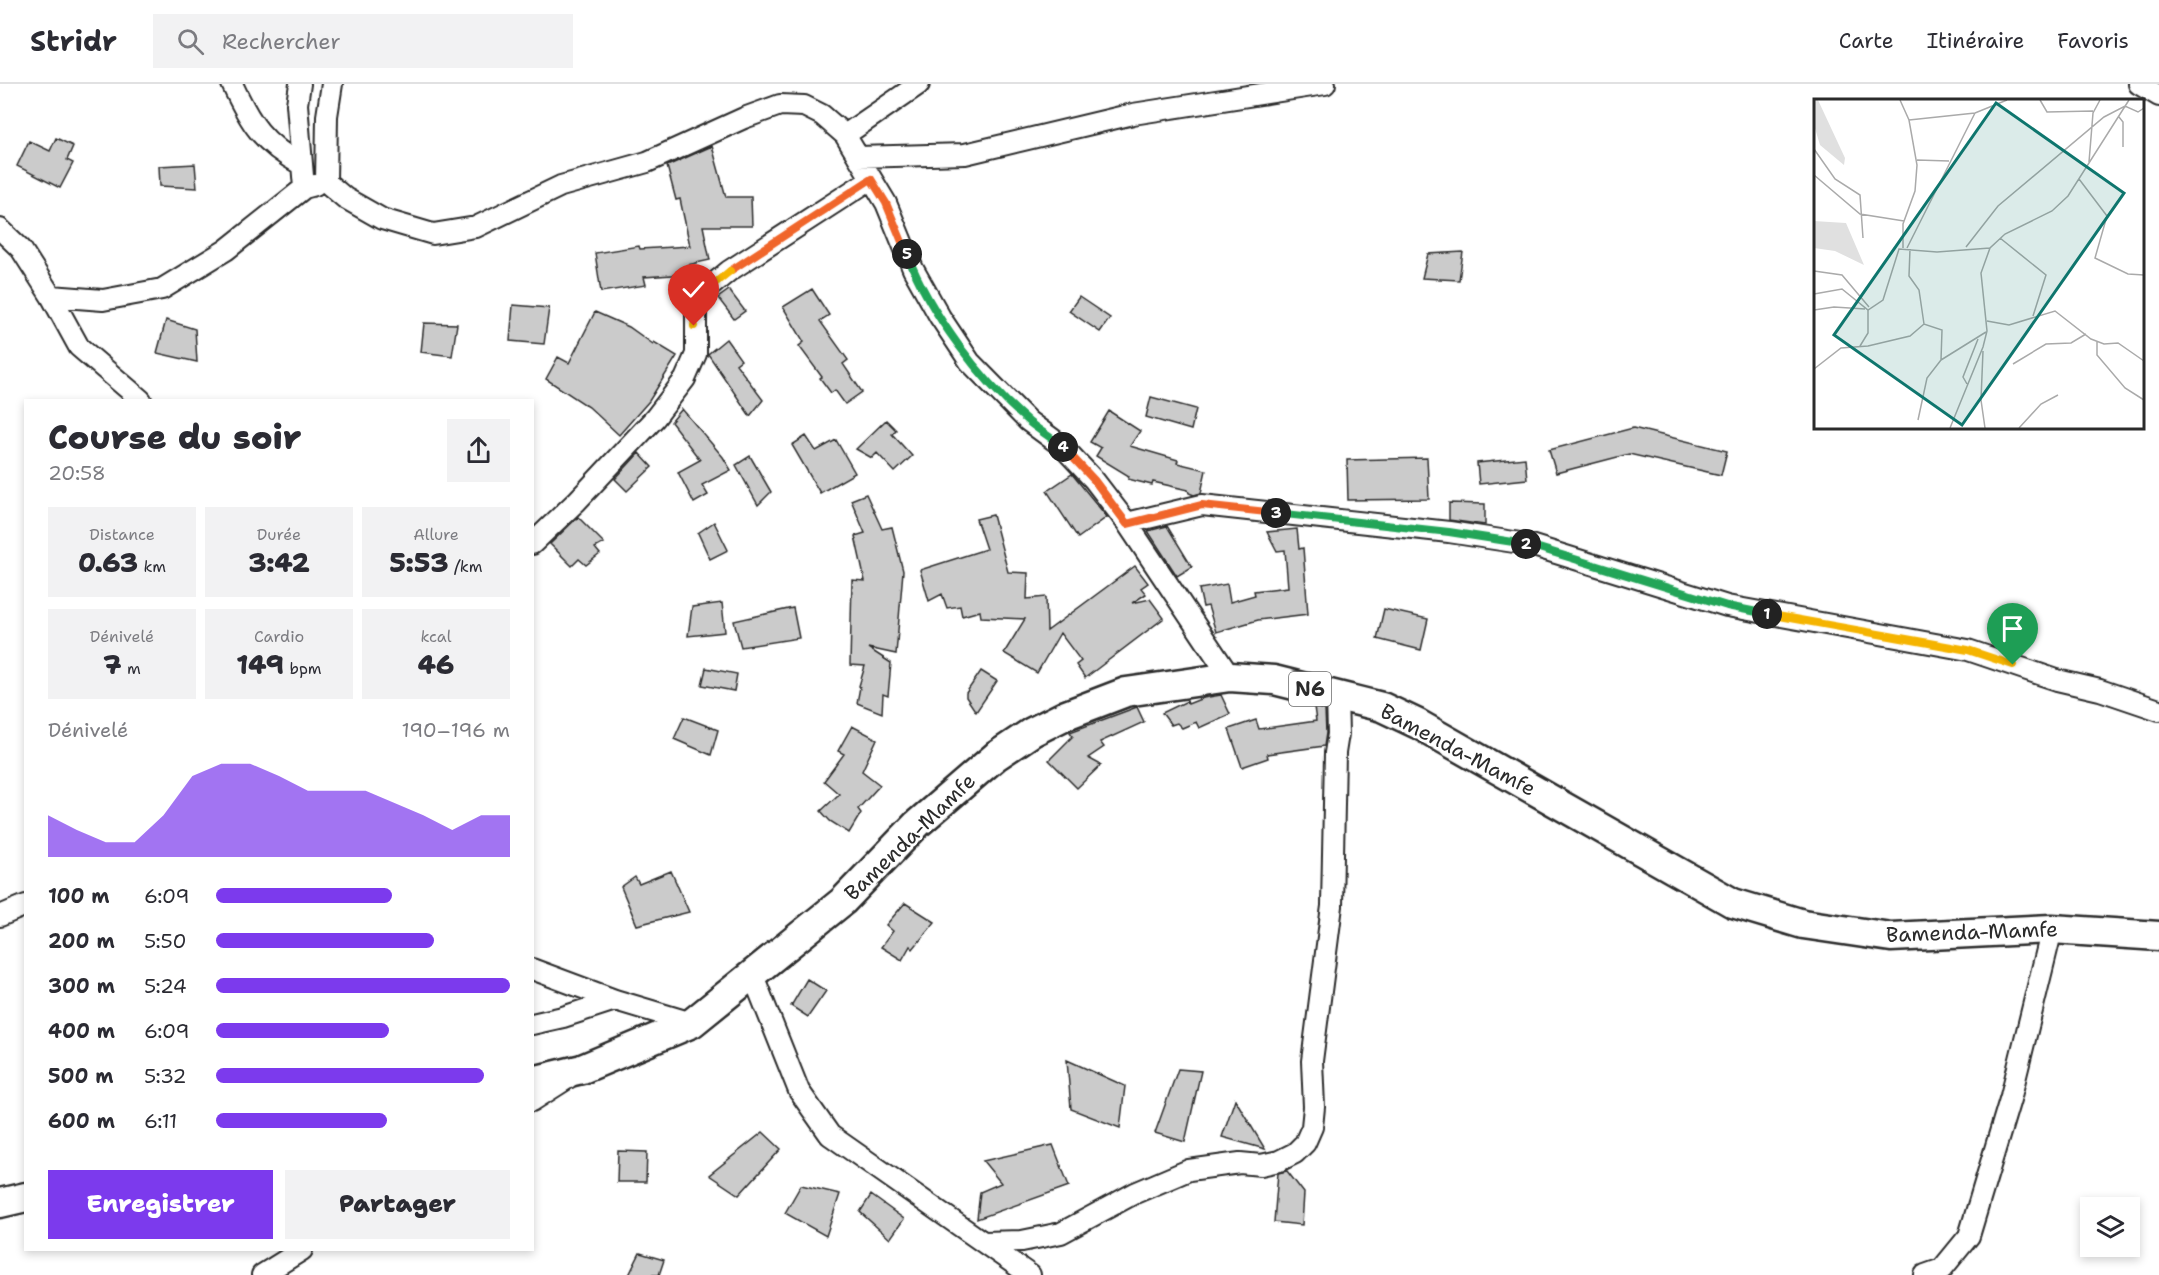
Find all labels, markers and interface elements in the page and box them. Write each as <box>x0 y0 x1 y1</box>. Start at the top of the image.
search box <box>153 14 573 68</box>
text: Stridr <box>30 22 117 60</box>
icon: search <box>174 25 207 58</box>
text: Rechercher <box>222 27 341 56</box>
text: Carte <box>1839 27 1894 55</box>
text: Itinéraire <box>1927 27 2024 55</box>
text: Favoris <box>2057 27 2129 55</box>
inset map <box>1814 99 2144 429</box>
pin: 5 <box>892 239 922 269</box>
text: 5 <box>902 243 912 264</box>
pin <box>668 264 719 326</box>
icon: check <box>677 273 710 306</box>
text: Course du soir <box>48 415 301 460</box>
button: share <box>447 419 510 482</box>
pin: 4 <box>1048 432 1078 462</box>
text: 4 <box>1057 436 1069 457</box>
text: 20:58 <box>48 460 106 486</box>
pin: 3 <box>1261 498 1291 528</box>
text: 3 <box>1270 502 1282 523</box>
text: Distance <box>89 524 155 545</box>
text: Durée <box>257 524 301 545</box>
text: Allure <box>413 524 459 545</box>
pin: 2 <box>1511 529 1541 559</box>
text: 2 <box>1520 533 1532 554</box>
text: 0.63 <box>78 545 138 580</box>
text: 3:42 <box>248 545 310 580</box>
text: 5:53 <box>390 545 448 580</box>
text: km <box>138 556 166 577</box>
text: /km <box>448 556 483 577</box>
pin: 1 <box>1752 599 1782 629</box>
text: 1 <box>1763 603 1771 624</box>
pin <box>1987 603 2038 665</box>
icon: arrive <box>1996 612 2029 645</box>
text: Dénivelé <box>90 626 154 647</box>
text: Cardio <box>254 626 304 647</box>
text: kcal <box>420 626 452 647</box>
text: 7 <box>103 647 121 682</box>
text: 149 <box>236 647 284 682</box>
text: 46 <box>418 647 454 682</box>
text: m <box>121 658 141 679</box>
text: bpm <box>284 658 322 679</box>
road number: N6 <box>1289 672 1331 706</box>
street label: Bamenda-Mamfe <box>1375 697 1541 803</box>
text: Dénivelé <box>48 717 128 743</box>
text: 190–196 m <box>402 717 510 743</box>
street label: Bamenda-Mamfe <box>838 767 982 907</box>
text: 100 m <box>48 883 110 909</box>
text: 6:09 <box>144 883 190 909</box>
street label: Bamenda-Mamfe <box>1886 915 2058 949</box>
text: 200 m <box>48 928 115 954</box>
text: 5:50 <box>144 928 187 954</box>
text: 300 m <box>48 973 115 999</box>
text: 5:24 <box>144 973 187 999</box>
text: 400 m <box>48 1018 115 1044</box>
text: 6:09 <box>144 1018 190 1044</box>
text: 500 m <box>48 1063 114 1089</box>
text: 5:32 <box>144 1063 187 1089</box>
text: 600 m <box>48 1108 115 1134</box>
text: 6:11 <box>144 1108 177 1134</box>
button: Enregistrer <box>48 1170 273 1239</box>
button: Partager <box>285 1170 510 1239</box>
map controls <box>2080 1197 2140 1257</box>
button: layers <box>2080 1197 2140 1257</box>

